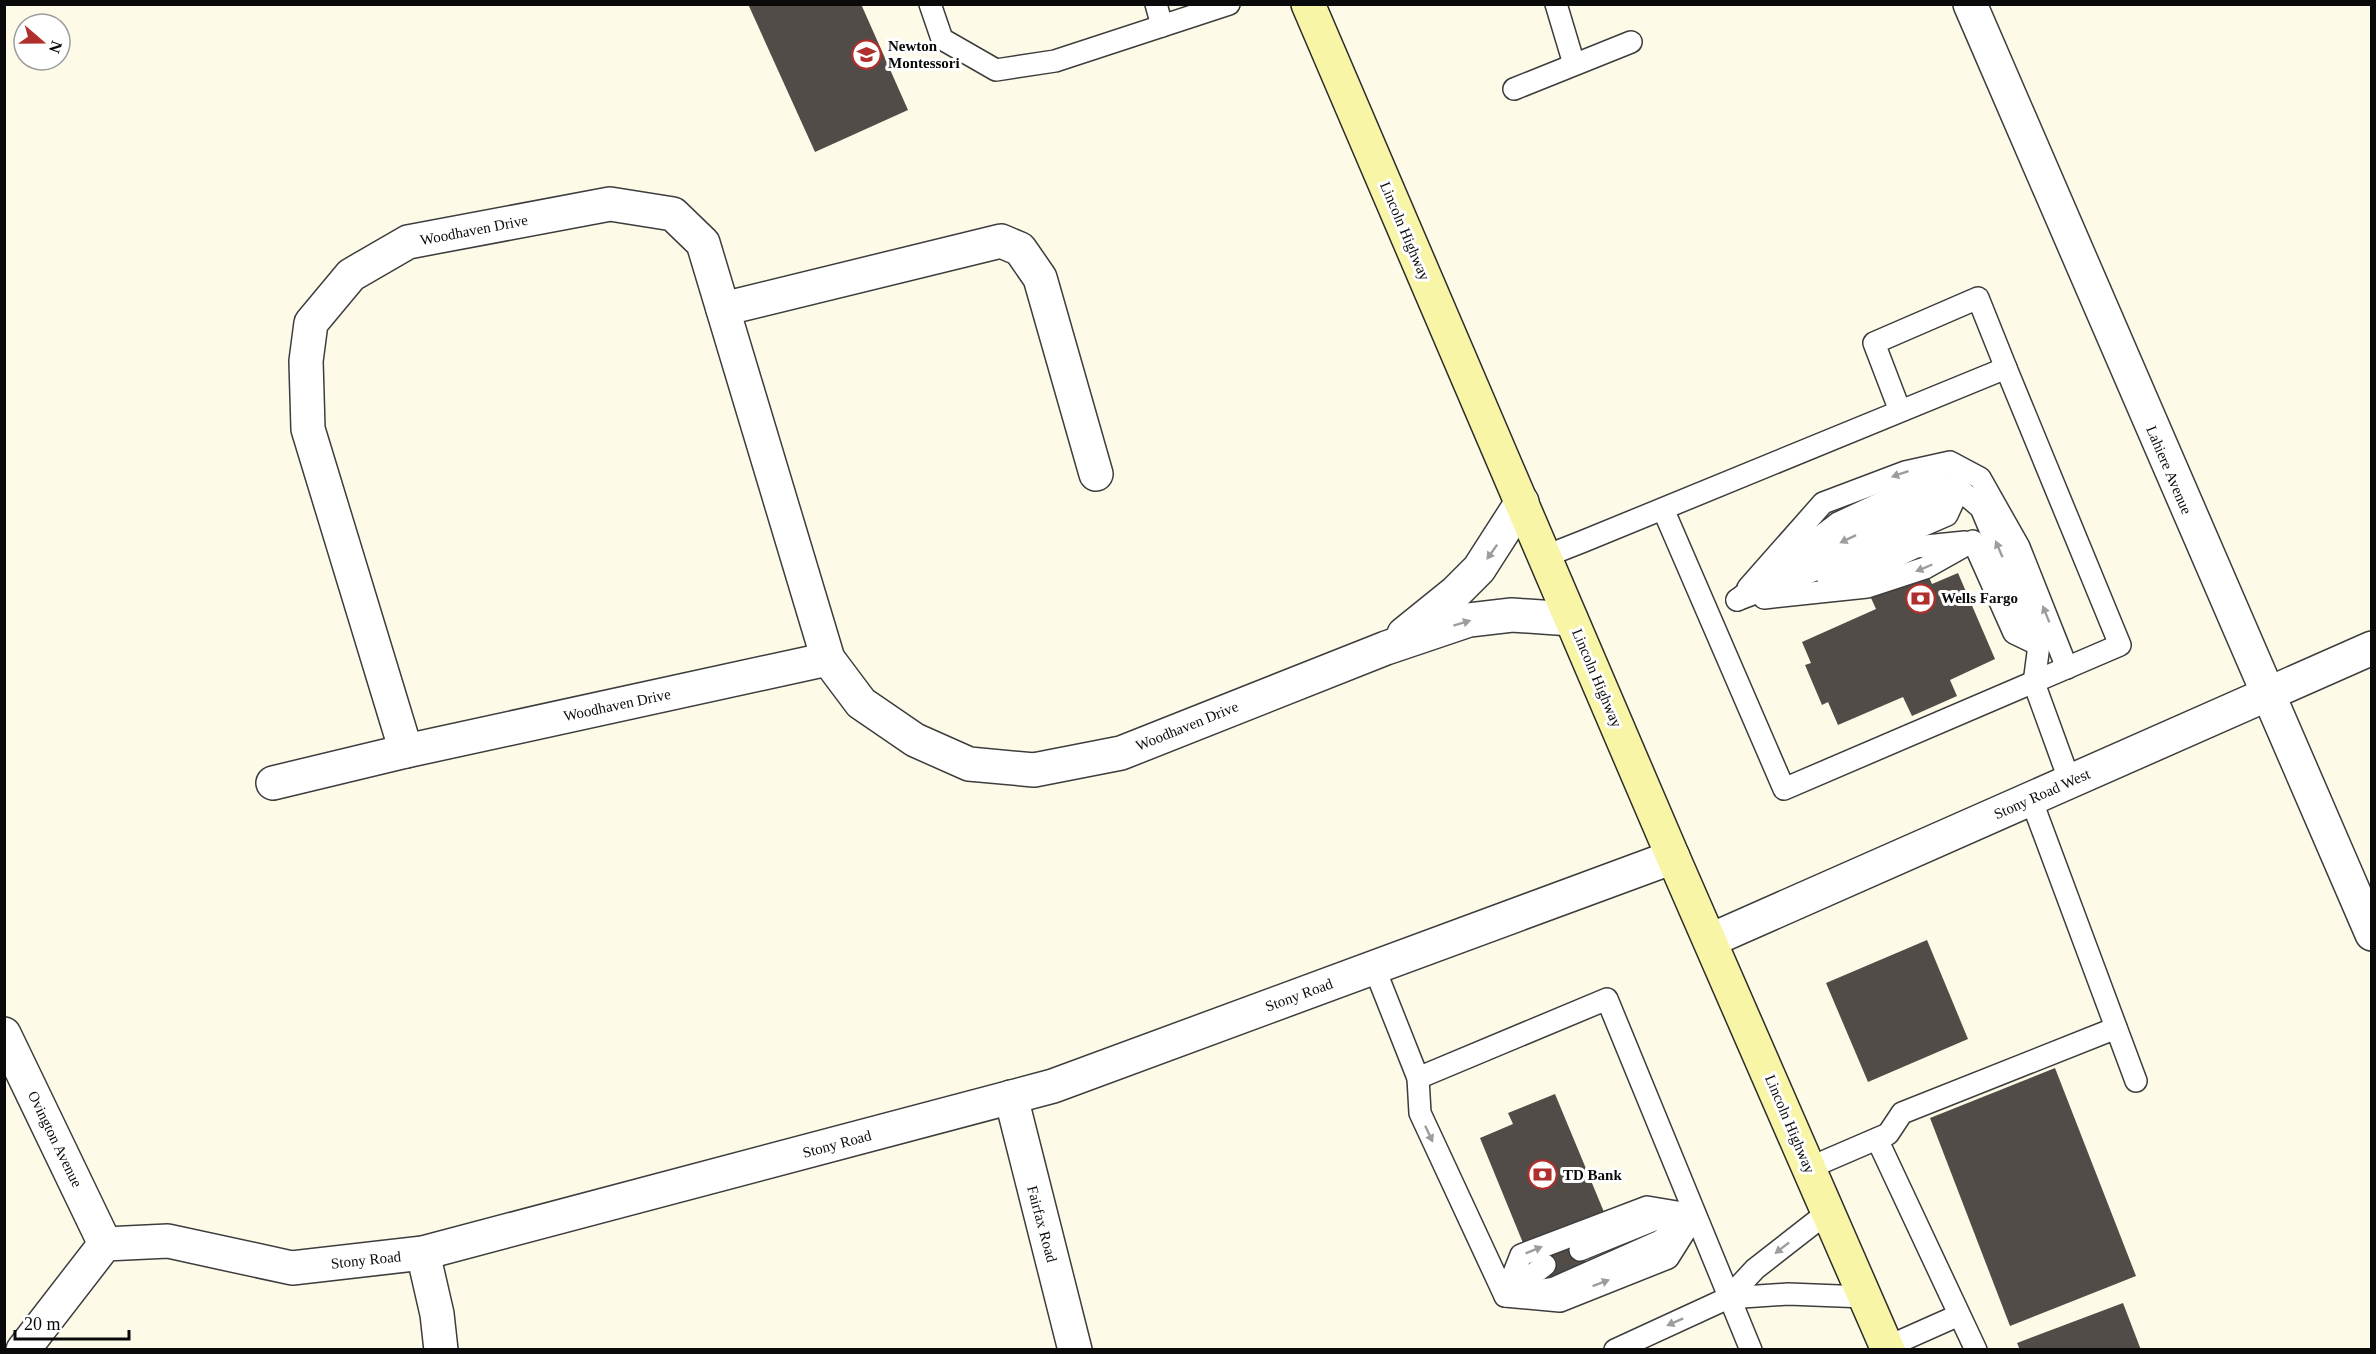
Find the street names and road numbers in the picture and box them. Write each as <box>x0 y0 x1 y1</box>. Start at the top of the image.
street label: Lincoln Highway <box>1377 179 1433 283</box>
street label: Woodhaven Drive <box>419 212 529 248</box>
street label: Lahiere Avenue <box>2143 423 2195 517</box>
street label: Lincoln Highway <box>1569 626 1625 730</box>
street label: Woodhaven Drive <box>562 686 672 724</box>
street label: Woodhaven Drive <box>1133 698 1241 754</box>
street label: Stony Road West <box>1991 765 2093 822</box>
street label: Stony Road <box>1263 975 1335 1015</box>
street label: Lincoln Highway <box>1762 1072 1818 1176</box>
street label: Ovington Avenue <box>25 1088 85 1190</box>
street label: Stony Road <box>801 1127 874 1161</box>
street label: Fairfax Road <box>1024 1184 1060 1265</box>
street label: Stony Road <box>330 1248 402 1272</box>

